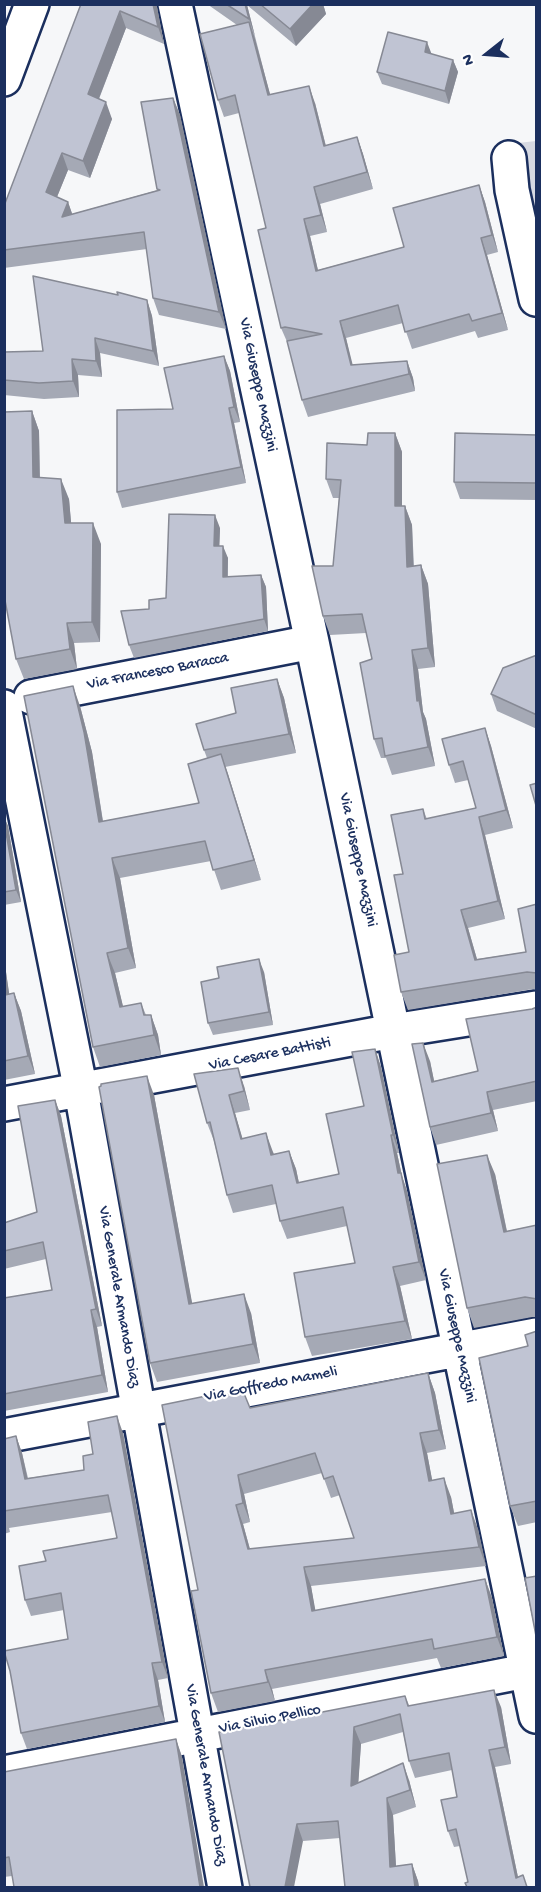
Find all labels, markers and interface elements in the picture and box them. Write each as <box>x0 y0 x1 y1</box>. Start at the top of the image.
north arrow <box>457 24 517 84</box>
text: N <box>459 52 480 67</box>
street label: Via Giuseppe Mazzini <box>233 316 281 454</box>
street label: Via Francesco Baracca <box>86 649 230 695</box>
street label: Via Giuseppe Mazzini <box>333 791 381 929</box>
street label: Via Cesare Battisti <box>207 1034 333 1076</box>
street label: Via Generale Armando Diaz <box>93 1205 143 1389</box>
street label: Via Giuseppe Mazzini <box>432 1267 480 1405</box>
street label: Via Goffredo Mameli <box>203 1363 339 1407</box>
street label: Via Generale Armando Diaz <box>180 1683 230 1867</box>
street label: Via Silvio Pellico <box>217 1701 323 1739</box>

